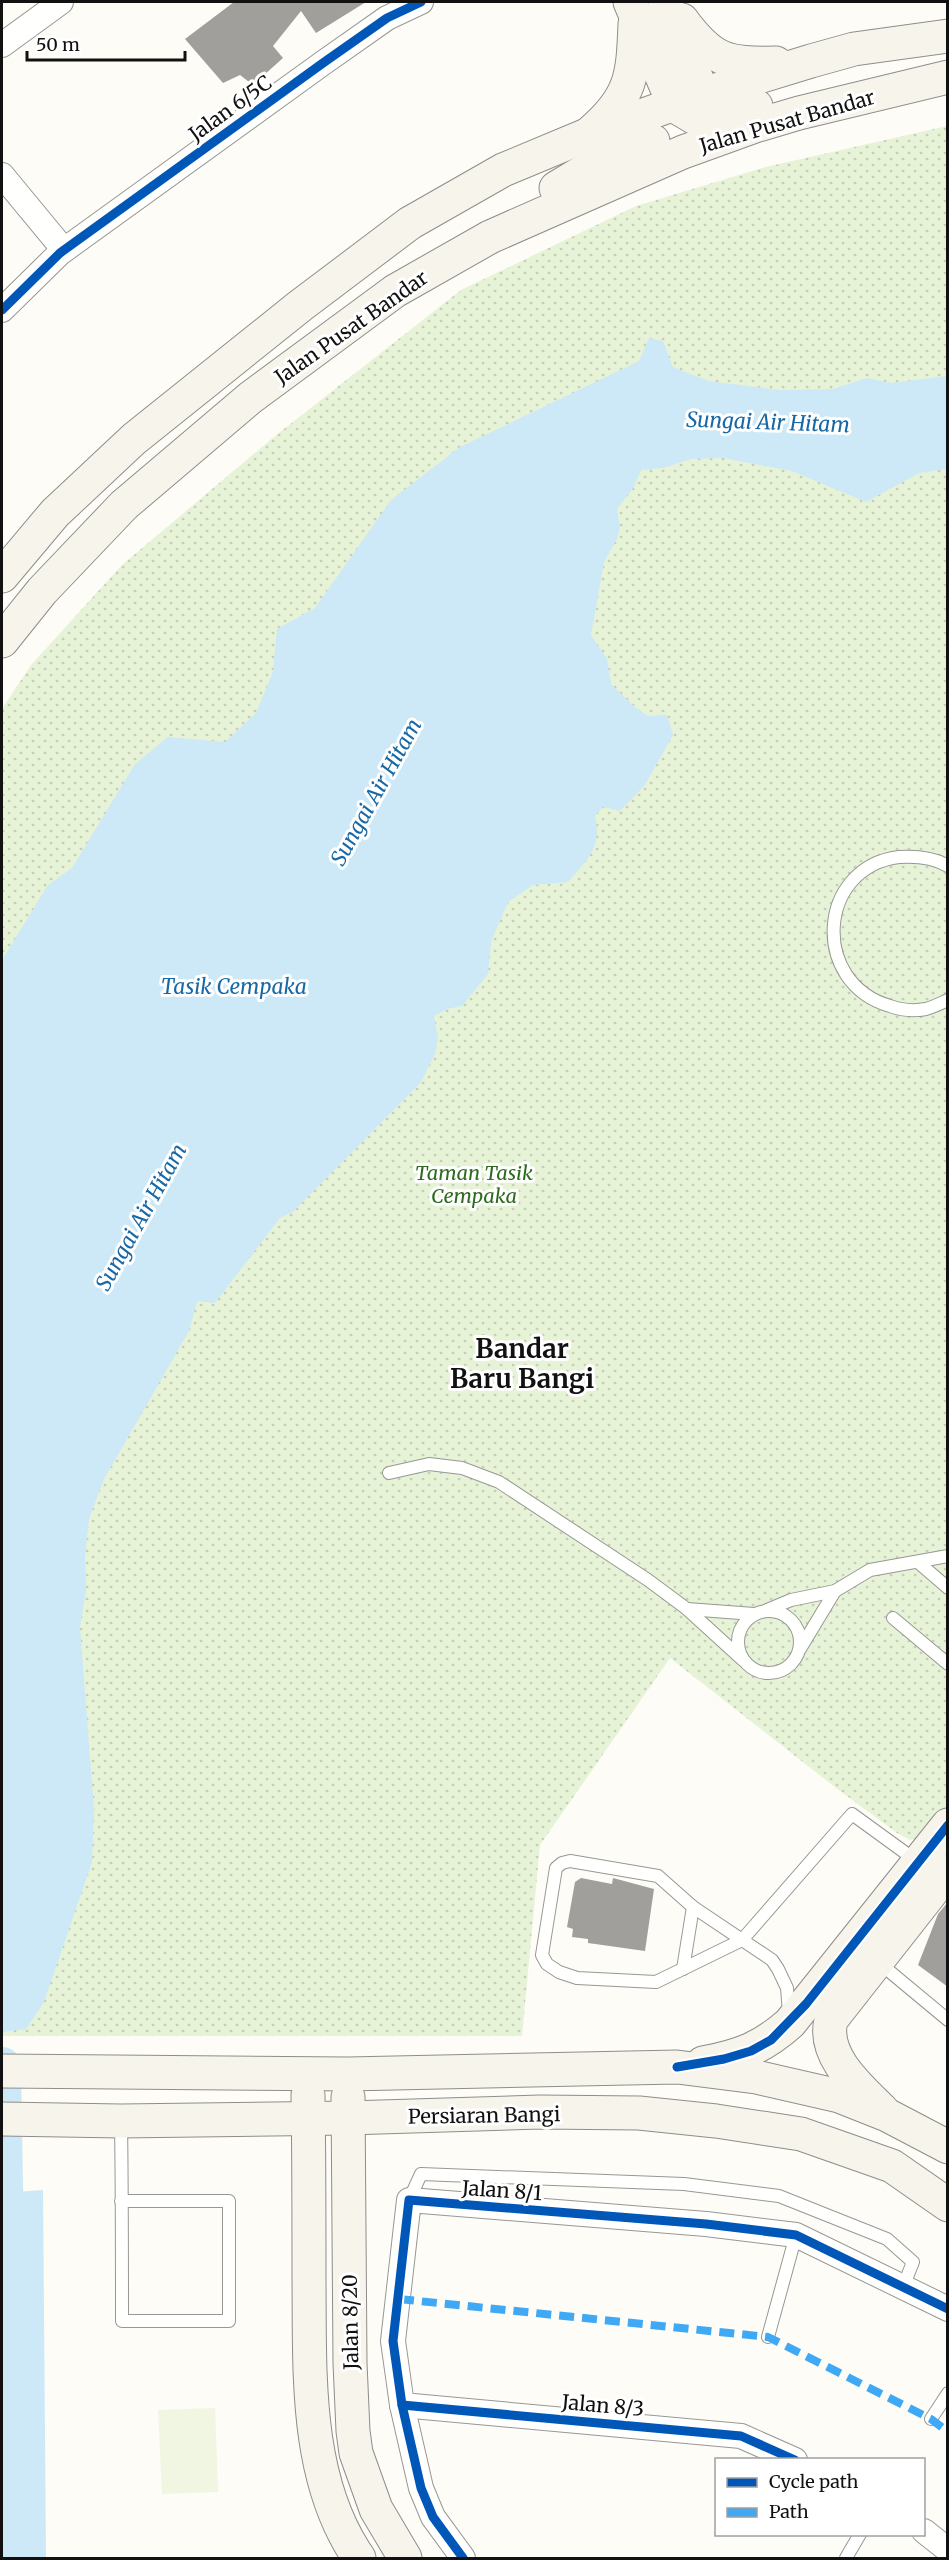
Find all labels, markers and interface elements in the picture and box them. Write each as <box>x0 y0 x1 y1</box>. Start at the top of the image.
scale bar <box>27 24 184 62</box>
text: 50 m <box>36 33 80 56</box>
street label: Jalan 6/5C <box>183 70 276 147</box>
street label: Jalan Pusat Bandar <box>696 84 878 158</box>
street label: Jalan Pusat Bandar <box>269 265 432 390</box>
water label: Sungai Air Hitam <box>686 406 850 438</box>
water label: Sungai Air Hitam <box>324 714 428 870</box>
water label: Tasik Cempaka <box>161 973 307 1000</box>
water label: Sungai Air Hitam <box>89 1139 193 1295</box>
park label: Taman Tasik Cempaka <box>415 1160 533 1208</box>
district label: Bandar Baru Bangi <box>450 1332 594 1395</box>
street label: Persiaran Bangi <box>408 2101 560 2129</box>
street label: Jalan 8/1 <box>460 2175 543 2205</box>
street label: Jalan 8/20 <box>337 2274 363 2371</box>
street label: Jalan 8/3 <box>560 2389 645 2421</box>
legend <box>715 2458 925 2536</box>
text: Cycle path <box>769 2470 859 2493</box>
text: Path <box>769 2500 809 2523</box>

